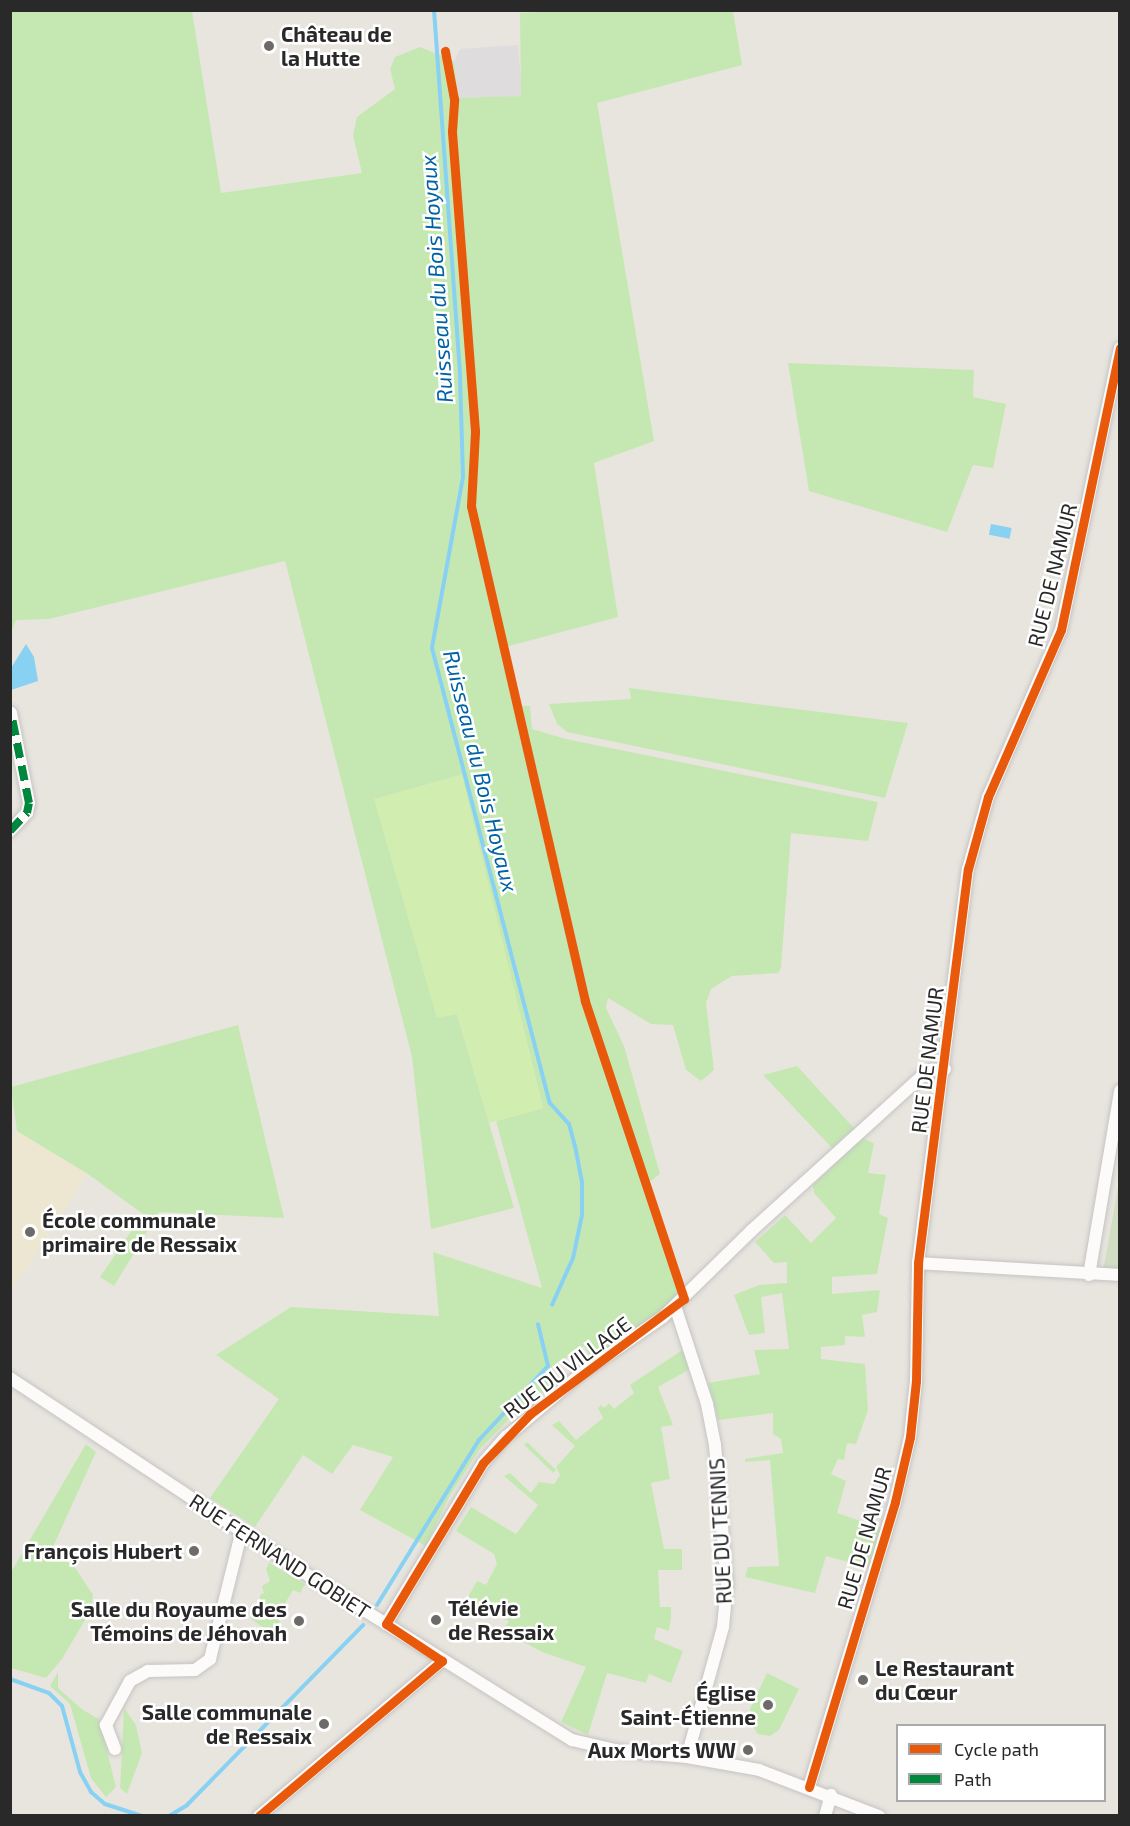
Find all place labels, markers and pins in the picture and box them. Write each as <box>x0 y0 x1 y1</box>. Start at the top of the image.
place label: Château de la Hutte <box>281 21 392 71</box>
marker: Château de la Hutte <box>262 39 276 53</box>
place label: École communale primaire de Ressaix <box>42 1207 237 1257</box>
marker: École communale primaire de Ressaix <box>23 1225 37 1239</box>
place label: François Hubert <box>24 1538 182 1564</box>
marker: François Hubert <box>187 1544 201 1558</box>
place label: Télévie de Ressaix <box>448 1595 554 1645</box>
place label: Salle du Royaume des Témoins de Jéhovah <box>71 1596 287 1646</box>
marker: Télévie de Ressaix <box>429 1613 443 1627</box>
marker: Salle du Royaume des Témoins de Jéhovah <box>292 1614 306 1628</box>
place label: Le Restaurant du Cœur <box>875 1655 1014 1705</box>
marker: Le Restaurant du Cœur <box>856 1673 870 1687</box>
place label: Église Saint-Étienne <box>621 1680 756 1730</box>
marker: Église Saint-Étienne <box>761 1698 775 1712</box>
place label: Salle communale de Ressaix <box>142 1699 312 1749</box>
marker: Salle communale de Ressaix <box>317 1717 331 1731</box>
place label: Aux Morts WW <box>588 1737 736 1763</box>
marker: Aux Morts WW <box>741 1743 755 1757</box>

